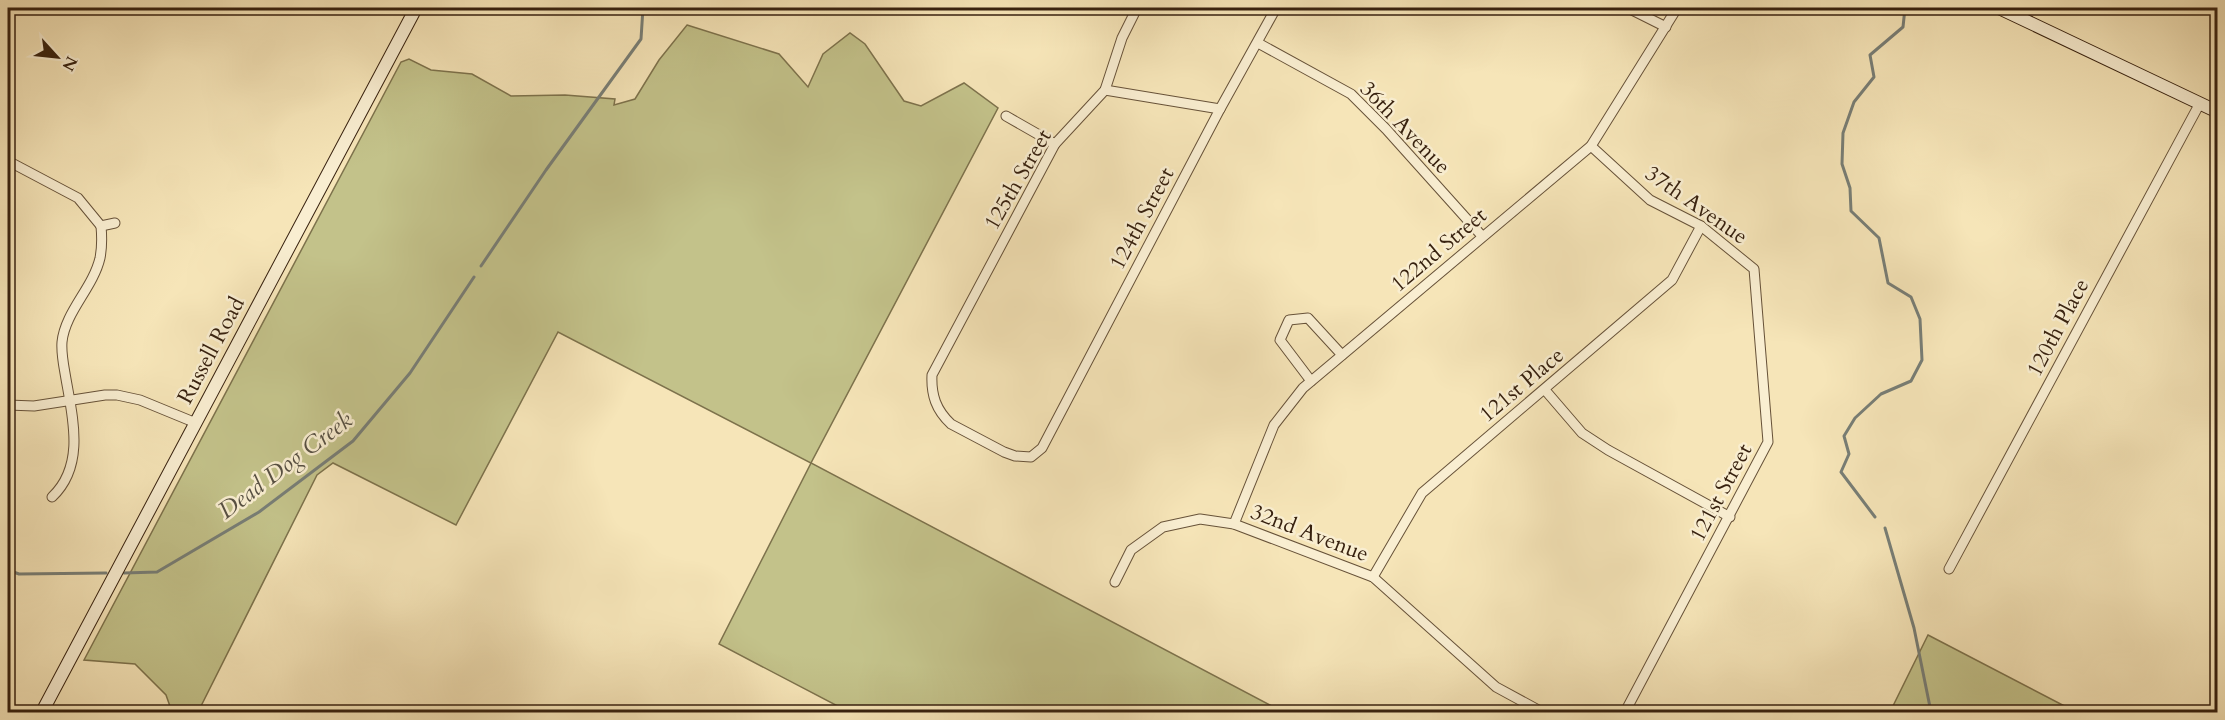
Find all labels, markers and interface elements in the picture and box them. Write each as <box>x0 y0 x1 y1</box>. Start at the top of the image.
north arrow <box>27 27 87 87</box>
text: N <box>56 52 82 75</box>
street label: 36th Avenue <box>1353 75 1457 181</box>
street label: 125th Street <box>977 124 1059 235</box>
street label: 37th Avenue <box>1639 158 1754 251</box>
street label: 124th Street <box>1102 162 1181 275</box>
street label: 122nd Street <box>1384 201 1493 299</box>
street label: 120th Place <box>2020 273 2096 382</box>
street label: Russell Road <box>170 291 252 409</box>
street label: 121st Place <box>1473 340 1570 429</box>
water label: Dead Dog Creek <box>211 404 359 527</box>
street label: 121st Street <box>1683 438 1759 547</box>
street label: 32nd Avenue <box>1246 497 1373 569</box>

